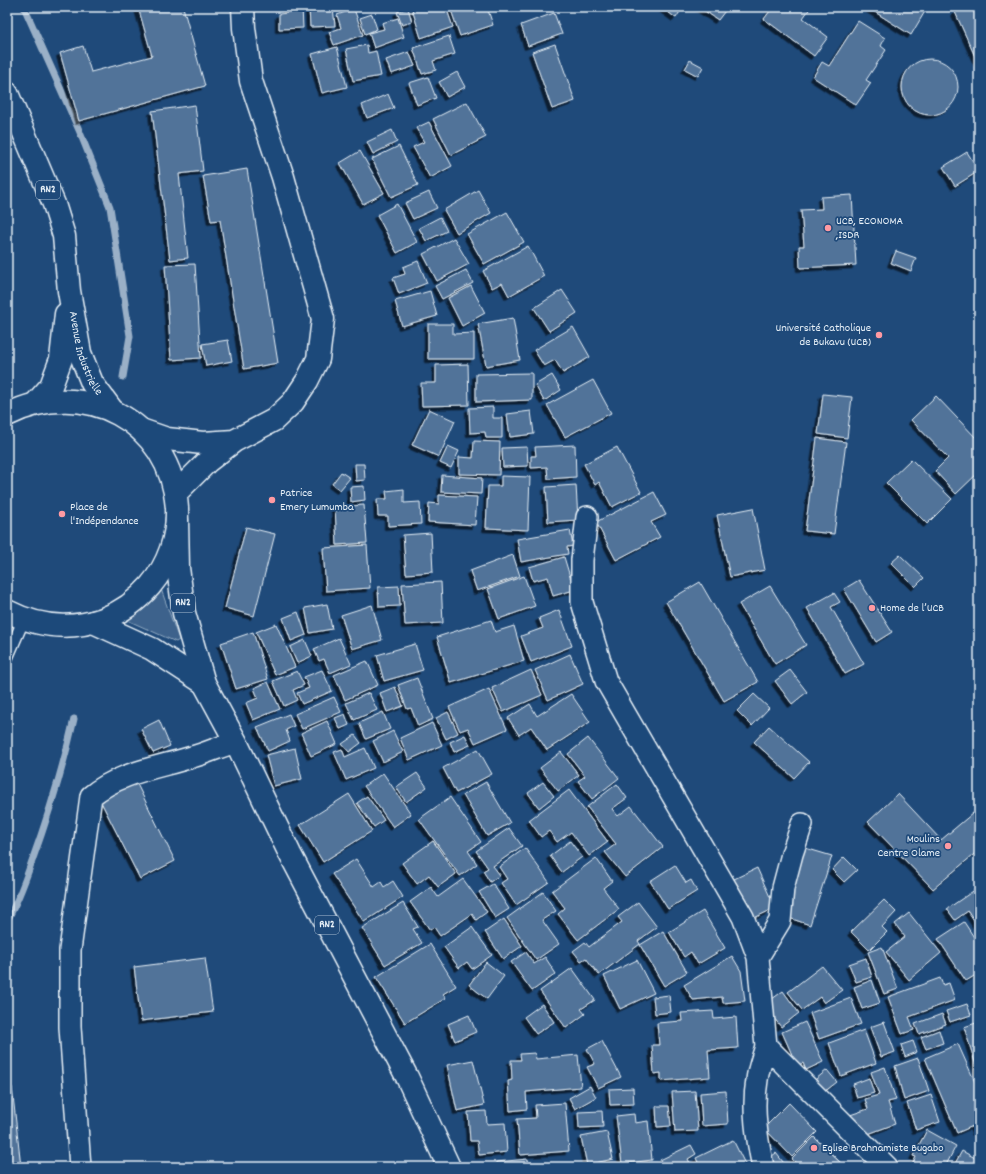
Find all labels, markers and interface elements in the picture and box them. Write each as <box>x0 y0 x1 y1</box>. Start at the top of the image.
road number: RN2 <box>36 181 60 199</box>
place label: UCB, ECONOMA ,ISDR <box>835 213 904 244</box>
marker: UCB, ECONOMA ,ISDR <box>823 223 833 233</box>
street label: Avenue Industrielle <box>64 310 107 399</box>
place label: Université Catholique de Bukavu (UCB) <box>775 320 871 351</box>
marker: Université Catholique de Bukavu (UCB) <box>874 330 884 340</box>
place label: Patrice Emery Lumumba <box>280 485 354 516</box>
marker: Patrice Emery Lumumba <box>267 495 277 505</box>
place label: Place de l'Indépendance <box>70 499 139 530</box>
marker: Place de l'Indépendance <box>57 509 67 519</box>
road number: RN2 <box>171 594 195 612</box>
place label: Home de l’UCB <box>880 600 944 617</box>
marker: Home de l’UCB <box>867 603 877 613</box>
place label: Moulins Centre Olame <box>877 831 940 862</box>
marker: Moulins Centre Olame <box>943 841 953 851</box>
road number: RN2 <box>315 916 339 934</box>
place label: Eglise Brahnamiste Bugabo <box>822 1140 944 1157</box>
marker: Eglise Brahnamiste Bugabo <box>809 1143 819 1153</box>

